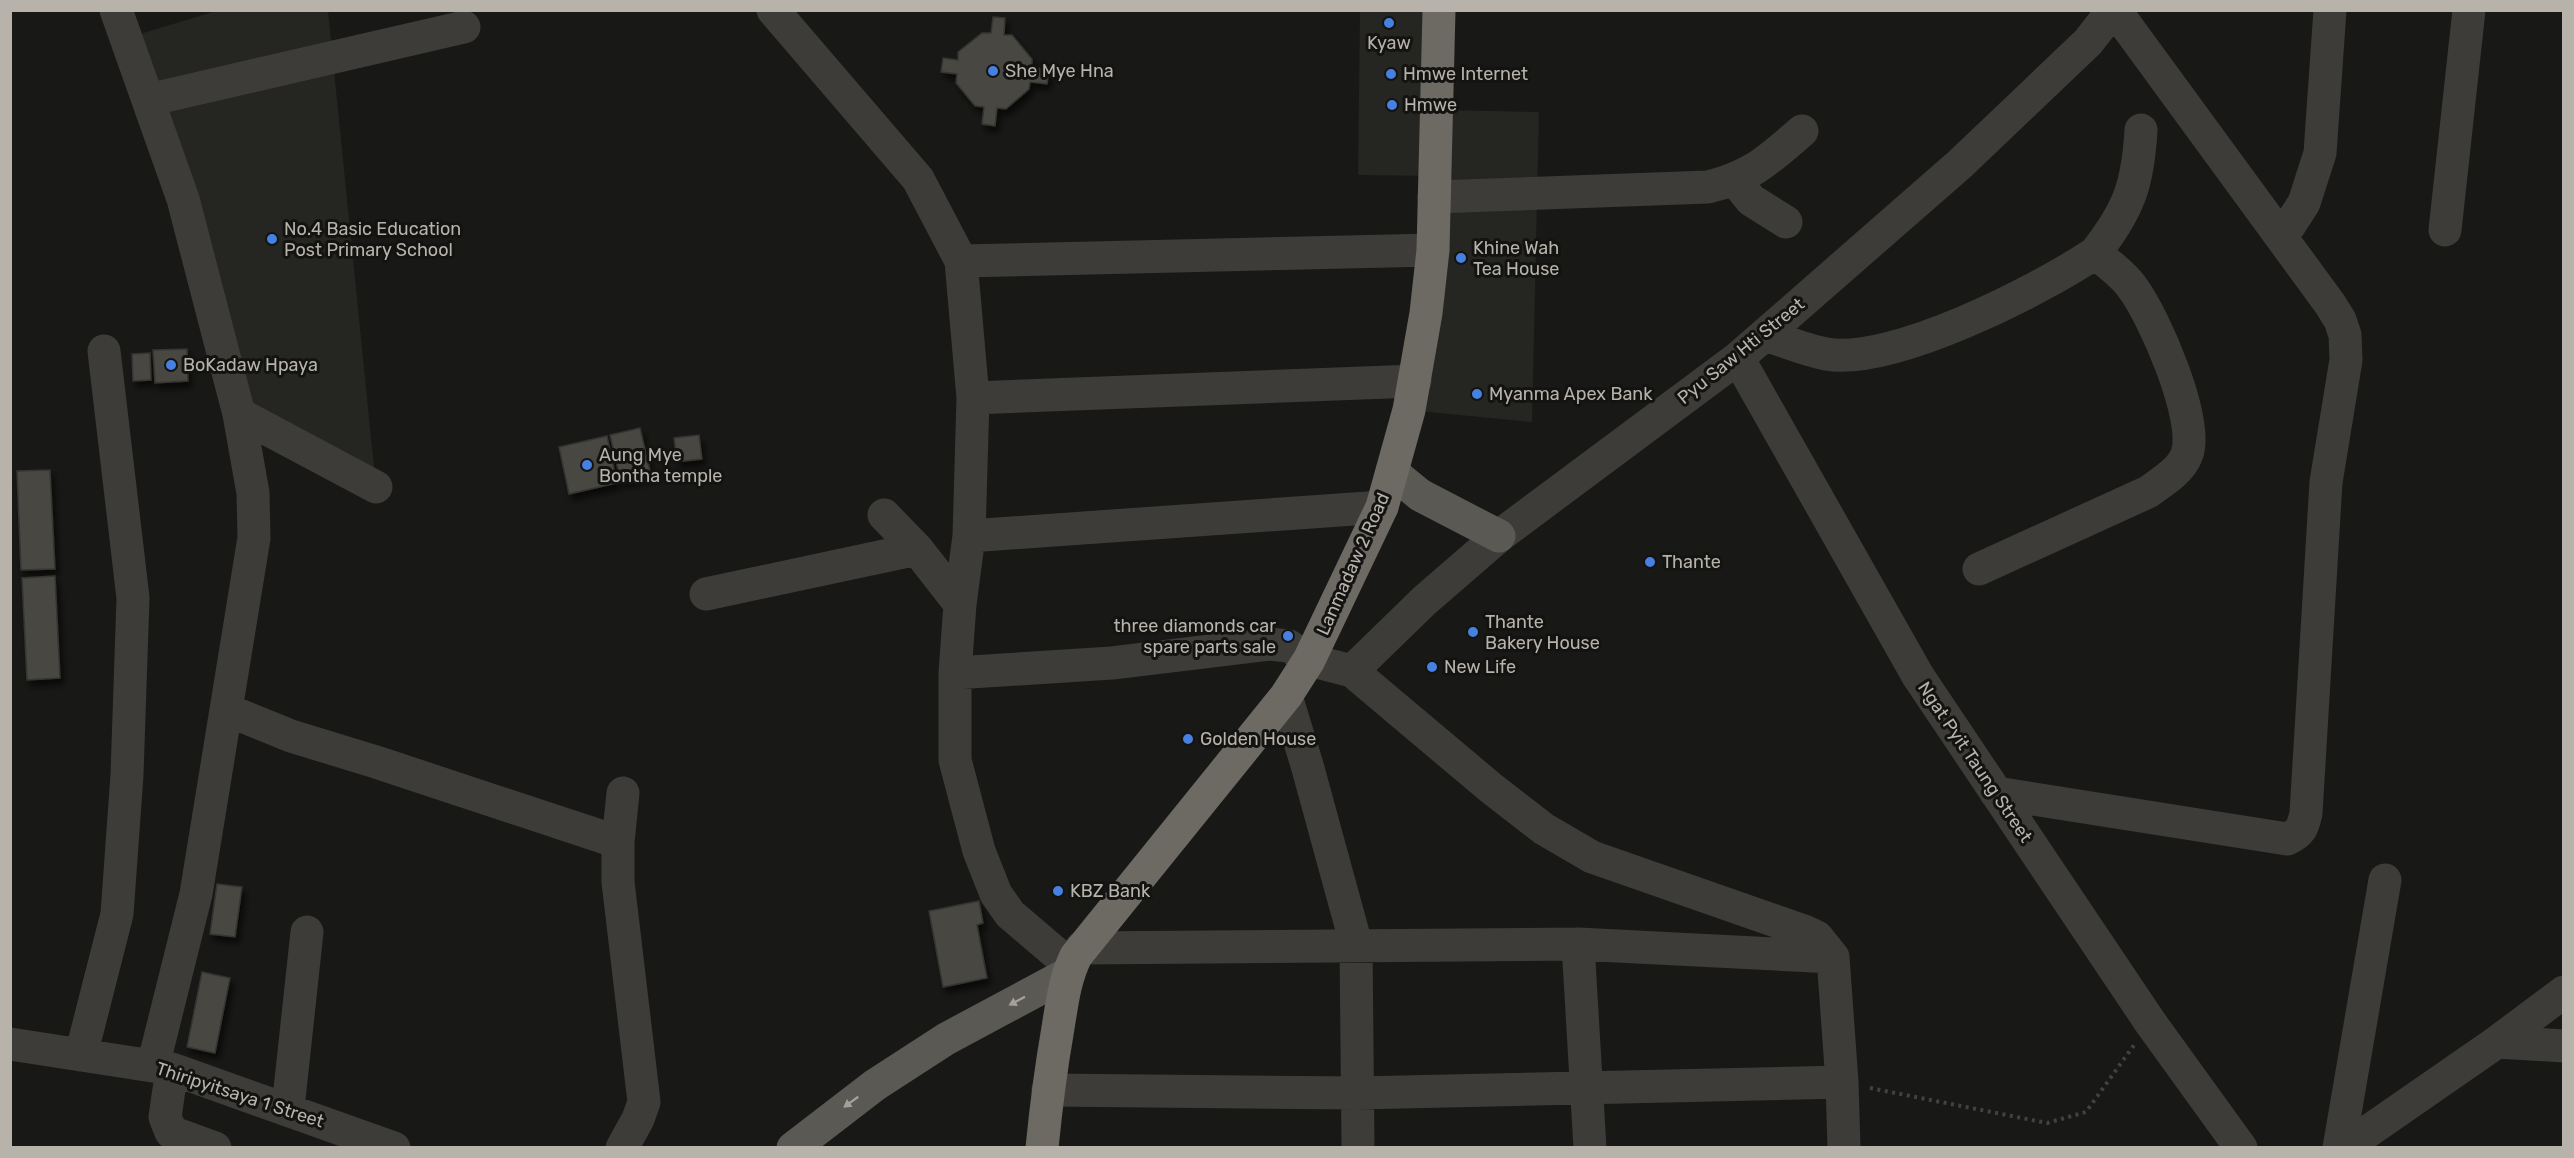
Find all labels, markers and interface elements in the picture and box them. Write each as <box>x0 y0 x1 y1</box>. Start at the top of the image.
marker: Kyaw <box>1382 16 1396 30</box>
place label: Kyaw <box>1367 32 1411 54</box>
place label: She Mye Hna <box>1005 60 1114 82</box>
place label: Hmwe Internet <box>1403 63 1528 85</box>
marker: She Mye Hna <box>986 64 1000 78</box>
marker: Hmwe Internet <box>1384 67 1398 81</box>
place label: Hmwe <box>1404 94 1457 116</box>
marker: Hmwe <box>1385 98 1399 112</box>
place label: No.4 Basic Education Post Primary School <box>284 218 461 261</box>
marker: No.4 Basic Education Post Primary School <box>265 232 279 246</box>
place label: Khine Wah Tea House <box>1473 237 1559 280</box>
marker: Khine Wah Tea House <box>1454 251 1468 265</box>
street label: Pyu Saw Hti Street <box>1673 293 1809 409</box>
place label: BoKadaw Hpaya <box>183 354 318 376</box>
marker: BoKadaw Hpaya <box>164 358 178 372</box>
place label: Myanma Apex Bank <box>1489 383 1653 405</box>
marker: Myanma Apex Bank <box>1470 387 1484 401</box>
place label: Aung Mye Bontha temple <box>599 444 722 487</box>
marker: Aung Mye Bontha temple <box>580 458 594 472</box>
street label: Lanmadaw 2 Road <box>1312 489 1394 639</box>
place label: Thante <box>1662 551 1721 573</box>
marker: Thante <box>1643 555 1657 569</box>
place label: Thante Bakery House <box>1485 611 1600 654</box>
place label: three diamonds car spare parts sale <box>1114 615 1276 658</box>
marker: Thante Bakery House <box>1466 625 1480 639</box>
marker: three diamonds car spare parts sale <box>1281 629 1295 643</box>
place label: New Life <box>1444 656 1516 678</box>
marker: New Life <box>1425 660 1439 674</box>
street label: Ngat Pyit Taung Street <box>1913 677 2037 847</box>
place label: Golden House <box>1200 728 1316 750</box>
marker: Golden House <box>1181 732 1195 746</box>
place label: KBZ Bank <box>1070 880 1151 902</box>
marker: KBZ Bank <box>1051 884 1065 898</box>
one-way arrow <box>1009 996 1026 1006</box>
street label: Thiripyitsaya 1 Street <box>153 1057 327 1133</box>
one-way arrow <box>844 1096 859 1108</box>

